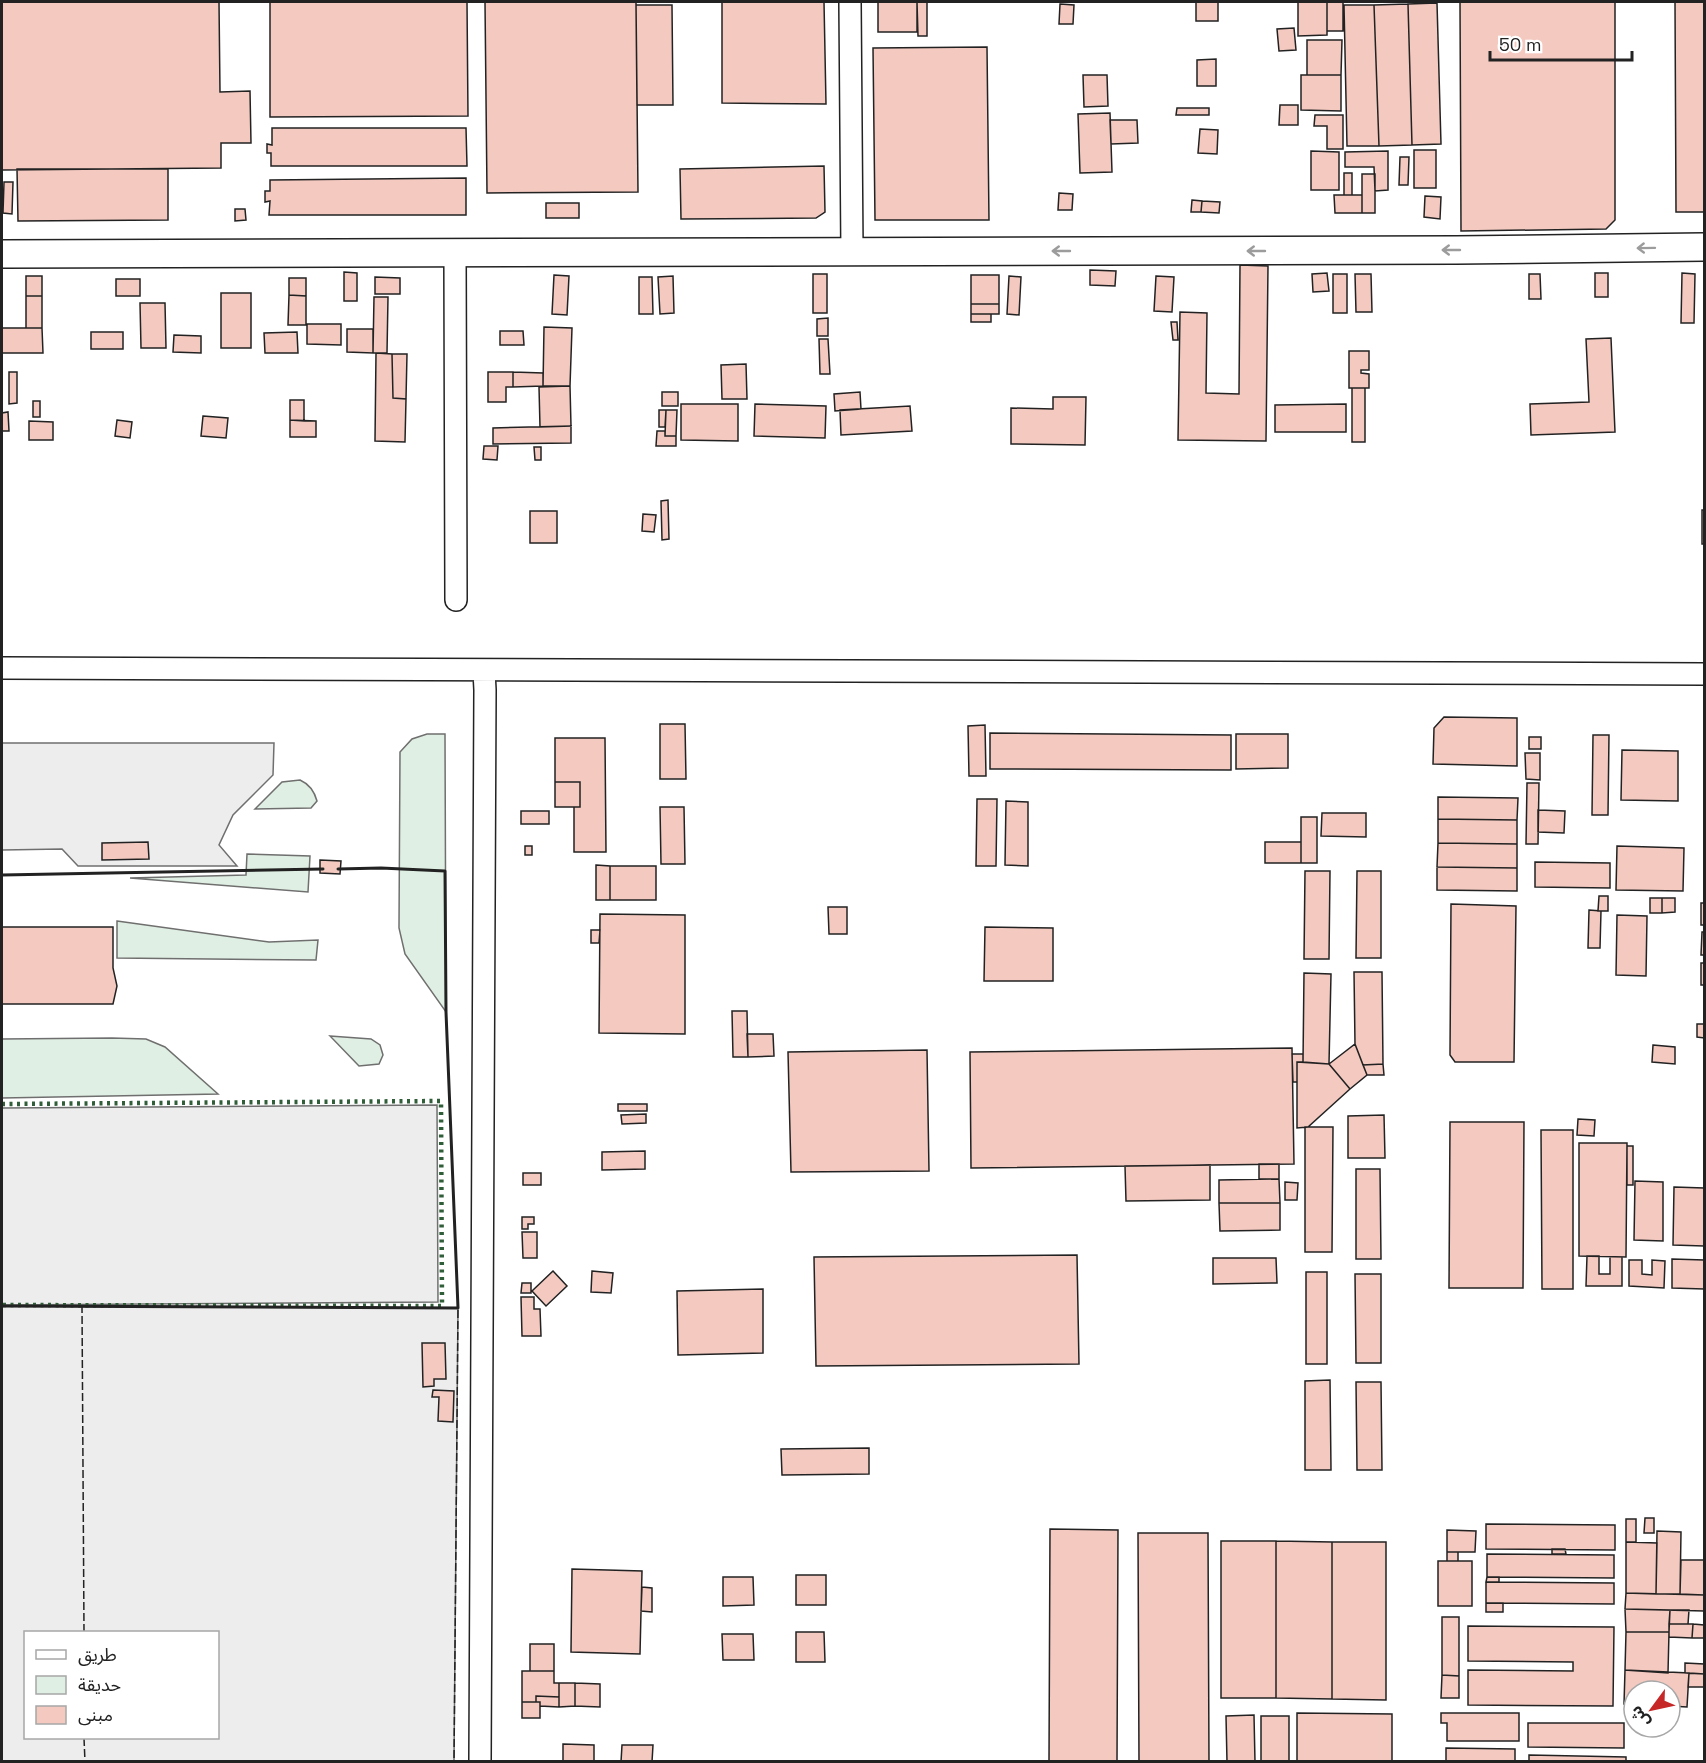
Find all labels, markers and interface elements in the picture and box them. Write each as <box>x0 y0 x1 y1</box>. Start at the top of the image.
scale bar <box>1490 24 1632 62</box>
text: 50 m <box>1499 33 1541 56</box>
one-way arrow <box>1637 242 1657 254</box>
one-way arrow <box>1442 244 1462 256</box>
one-way arrow <box>1052 245 1072 257</box>
one-way arrow <box>1247 245 1267 257</box>
legend <box>24 1631 219 1739</box>
text: طريق <box>78 1643 117 1666</box>
text: حديقة <box>78 1673 121 1696</box>
north arrow <box>1622 1679 1682 1739</box>
text: ش <box>1625 1702 1655 1732</box>
text: مبنى <box>78 1703 113 1726</box>

